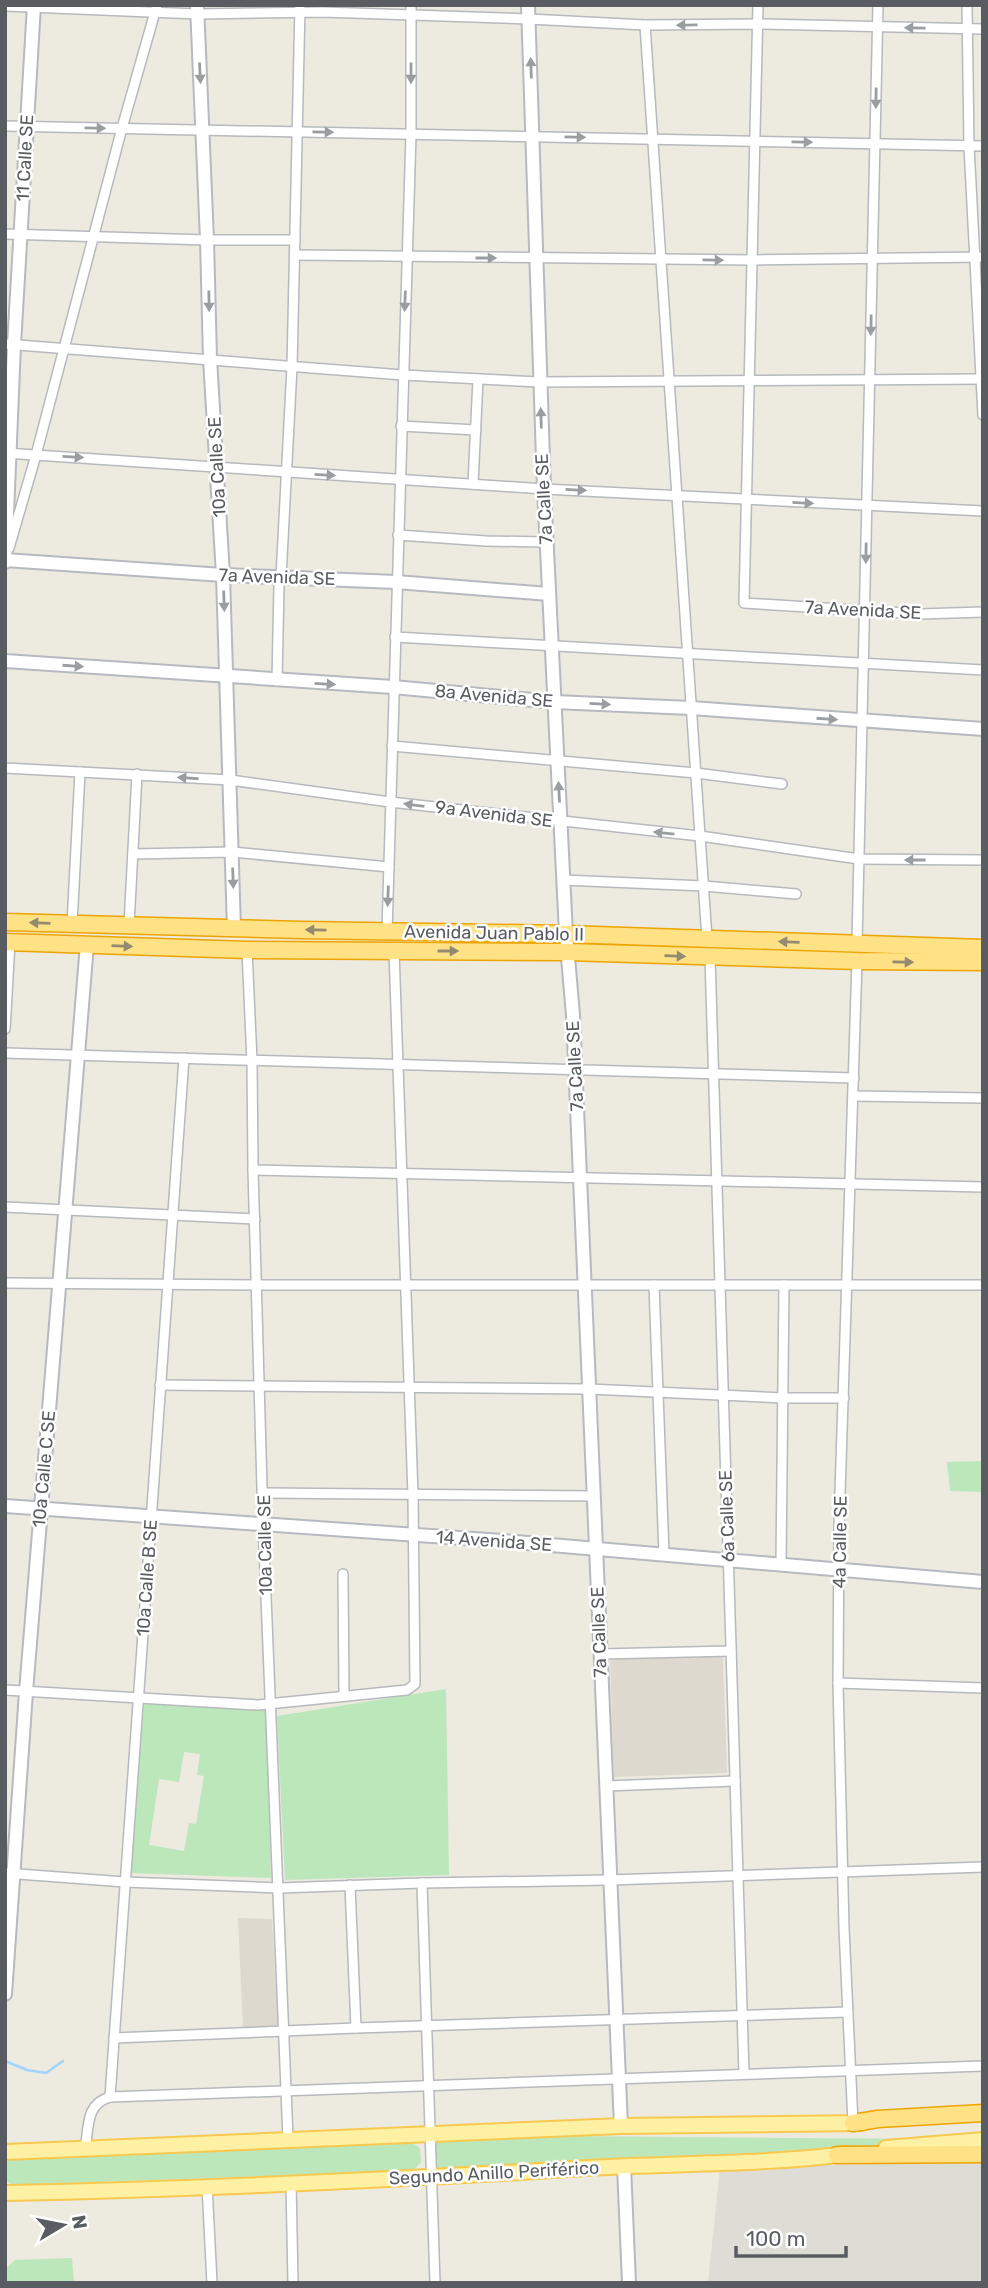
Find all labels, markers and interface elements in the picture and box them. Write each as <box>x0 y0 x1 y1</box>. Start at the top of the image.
one-way arrow <box>676 19 698 31</box>
one-way arrow <box>903 23 925 34</box>
one-way arrow <box>525 57 536 79</box>
one-way arrow <box>195 63 206 85</box>
one-way arrow <box>405 63 417 85</box>
one-way arrow <box>870 87 882 109</box>
street label: 11 Calle SE <box>12 114 38 202</box>
one-way arrow <box>84 122 106 134</box>
one-way arrow <box>312 126 334 138</box>
one-way arrow <box>564 131 586 143</box>
one-way arrow <box>791 136 813 148</box>
one-way arrow <box>475 252 497 264</box>
one-way arrow <box>703 254 725 266</box>
one-way arrow <box>203 290 215 312</box>
one-way arrow <box>400 290 411 312</box>
one-way arrow <box>865 315 877 337</box>
one-way arrow <box>535 407 546 429</box>
street label: 10a Calle SE <box>203 416 231 518</box>
one-way arrow <box>63 452 85 463</box>
street label: 7a Calle SE <box>531 453 557 545</box>
one-way arrow <box>314 470 336 481</box>
one-way arrow <box>566 485 588 496</box>
one-way arrow <box>793 497 815 508</box>
one-way arrow <box>860 542 872 564</box>
street label: 7a Avenida SE <box>218 564 336 590</box>
one-way arrow <box>218 591 230 613</box>
street label: 7a Avenida SE <box>804 596 922 624</box>
one-way arrow <box>63 661 85 672</box>
one-way arrow <box>314 678 336 689</box>
street label: 8a Avenida SE <box>434 680 554 712</box>
one-way arrow <box>590 699 612 710</box>
one-way arrow <box>817 714 839 725</box>
one-way arrow <box>177 772 199 783</box>
one-way arrow <box>553 781 564 803</box>
street label: 9a Avenida SE <box>434 796 554 832</box>
one-way arrow <box>403 799 425 810</box>
one-way arrow <box>653 827 675 838</box>
one-way arrow <box>903 854 925 866</box>
one-way arrow <box>227 867 238 889</box>
one-way arrow <box>382 885 394 907</box>
one-way arrow <box>29 917 51 928</box>
street label: Avenida Juan Pablo II <box>404 920 584 946</box>
one-way arrow <box>305 925 327 936</box>
one-way arrow <box>778 936 800 947</box>
one-way arrow <box>112 940 134 951</box>
one-way arrow <box>437 945 459 957</box>
one-way arrow <box>665 950 687 961</box>
one-way arrow <box>892 956 914 968</box>
street label: 7a Calle SE <box>562 1020 588 1112</box>
street label: 10a Calle C SE <box>28 1410 60 1528</box>
street label: 6a Calle SE <box>714 1469 740 1563</box>
street label: 10a Calle SE <box>253 1494 277 1596</box>
street label: 4a Calle SE <box>828 1495 852 1589</box>
street label: 10a Calle B SE <box>132 1519 162 1637</box>
street label: 14 Avenida SE <box>435 1526 553 1556</box>
street label: 7a Calle SE <box>586 1586 612 1678</box>
street label: Segundo Anillo Periférico <box>388 2157 600 2189</box>
north arrow <box>28 2190 98 2260</box>
text: N <box>67 2213 92 2231</box>
scale bar <box>736 2214 846 2258</box>
text: 100 m <box>746 2226 805 2251</box>

